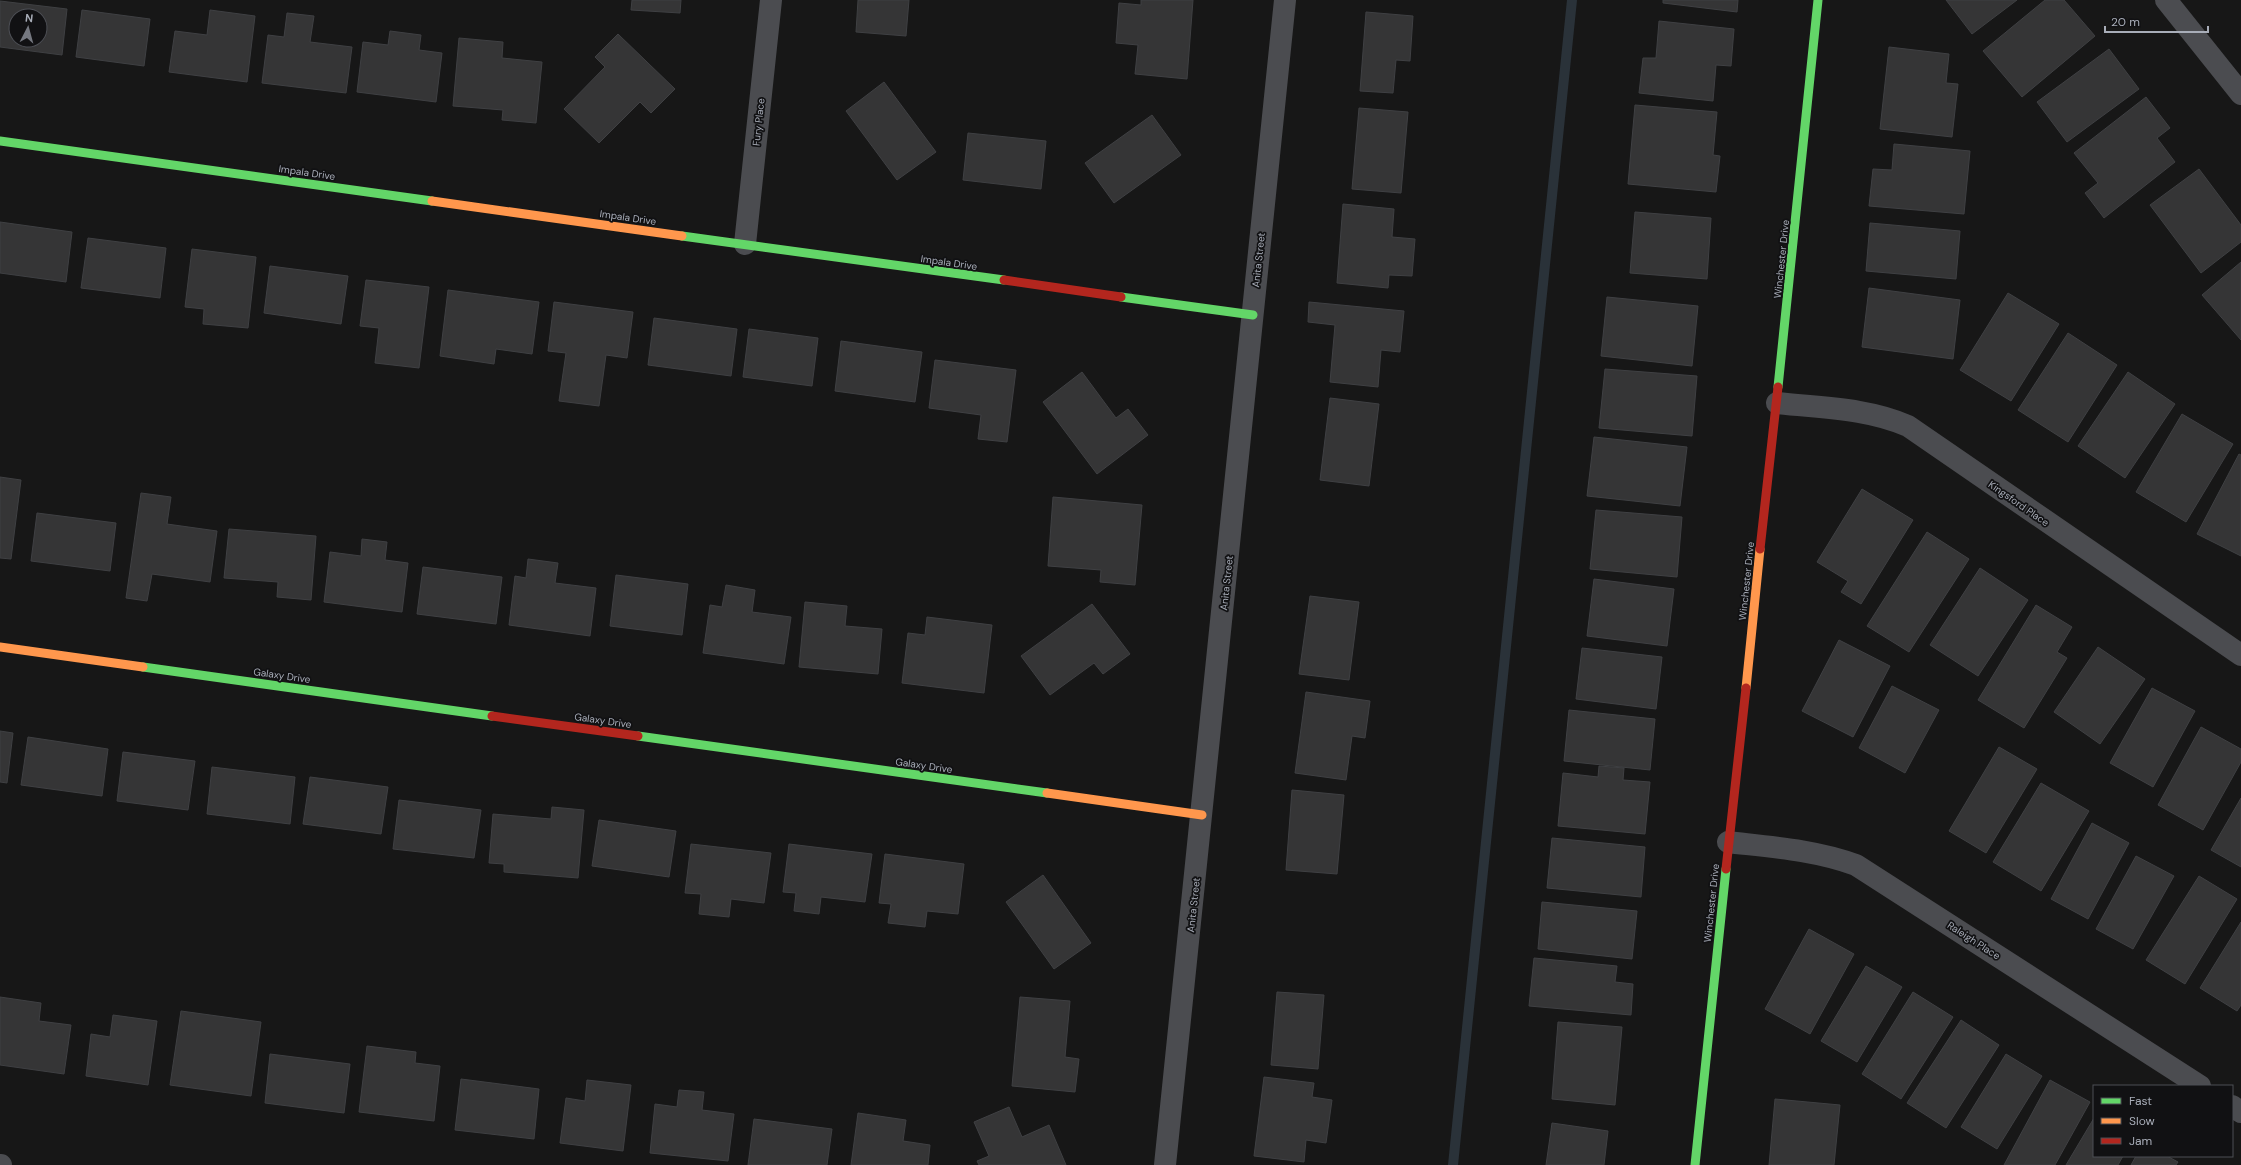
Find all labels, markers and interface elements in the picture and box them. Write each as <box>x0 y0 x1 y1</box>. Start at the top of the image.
north arrow <box>8 8 48 48</box>
scale bar <box>2105 8 2208 34</box>
text: N <box>24 11 34 25</box>
text: 20 m <box>2111 14 2140 30</box>
street label: Fury Place <box>750 97 767 147</box>
street label: Impala Drive <box>278 162 336 183</box>
street label: Impala Drive <box>599 207 657 228</box>
street label: Winchester Drive <box>1771 219 1792 299</box>
street label: Anita Street <box>1249 232 1268 288</box>
street label: Impala Drive <box>920 252 978 273</box>
street label: Kingsford Place <box>1986 478 2052 529</box>
street label: Winchester Drive <box>1736 541 1757 621</box>
street label: Anita Street <box>1217 555 1236 611</box>
street label: Galaxy Drive <box>253 665 312 686</box>
street label: Galaxy Drive <box>574 710 633 731</box>
street label: Galaxy Drive <box>895 755 954 776</box>
street label: Winchester Drive <box>1701 863 1722 943</box>
street label: Anita Street <box>1184 877 1203 933</box>
street label: Raleigh Place <box>1945 919 2003 962</box>
legend <box>2093 1085 2233 1157</box>
text: Fast <box>2129 1093 2152 1109</box>
text: Slow <box>2129 1113 2155 1129</box>
text: Jam <box>2129 1133 2152 1149</box>

